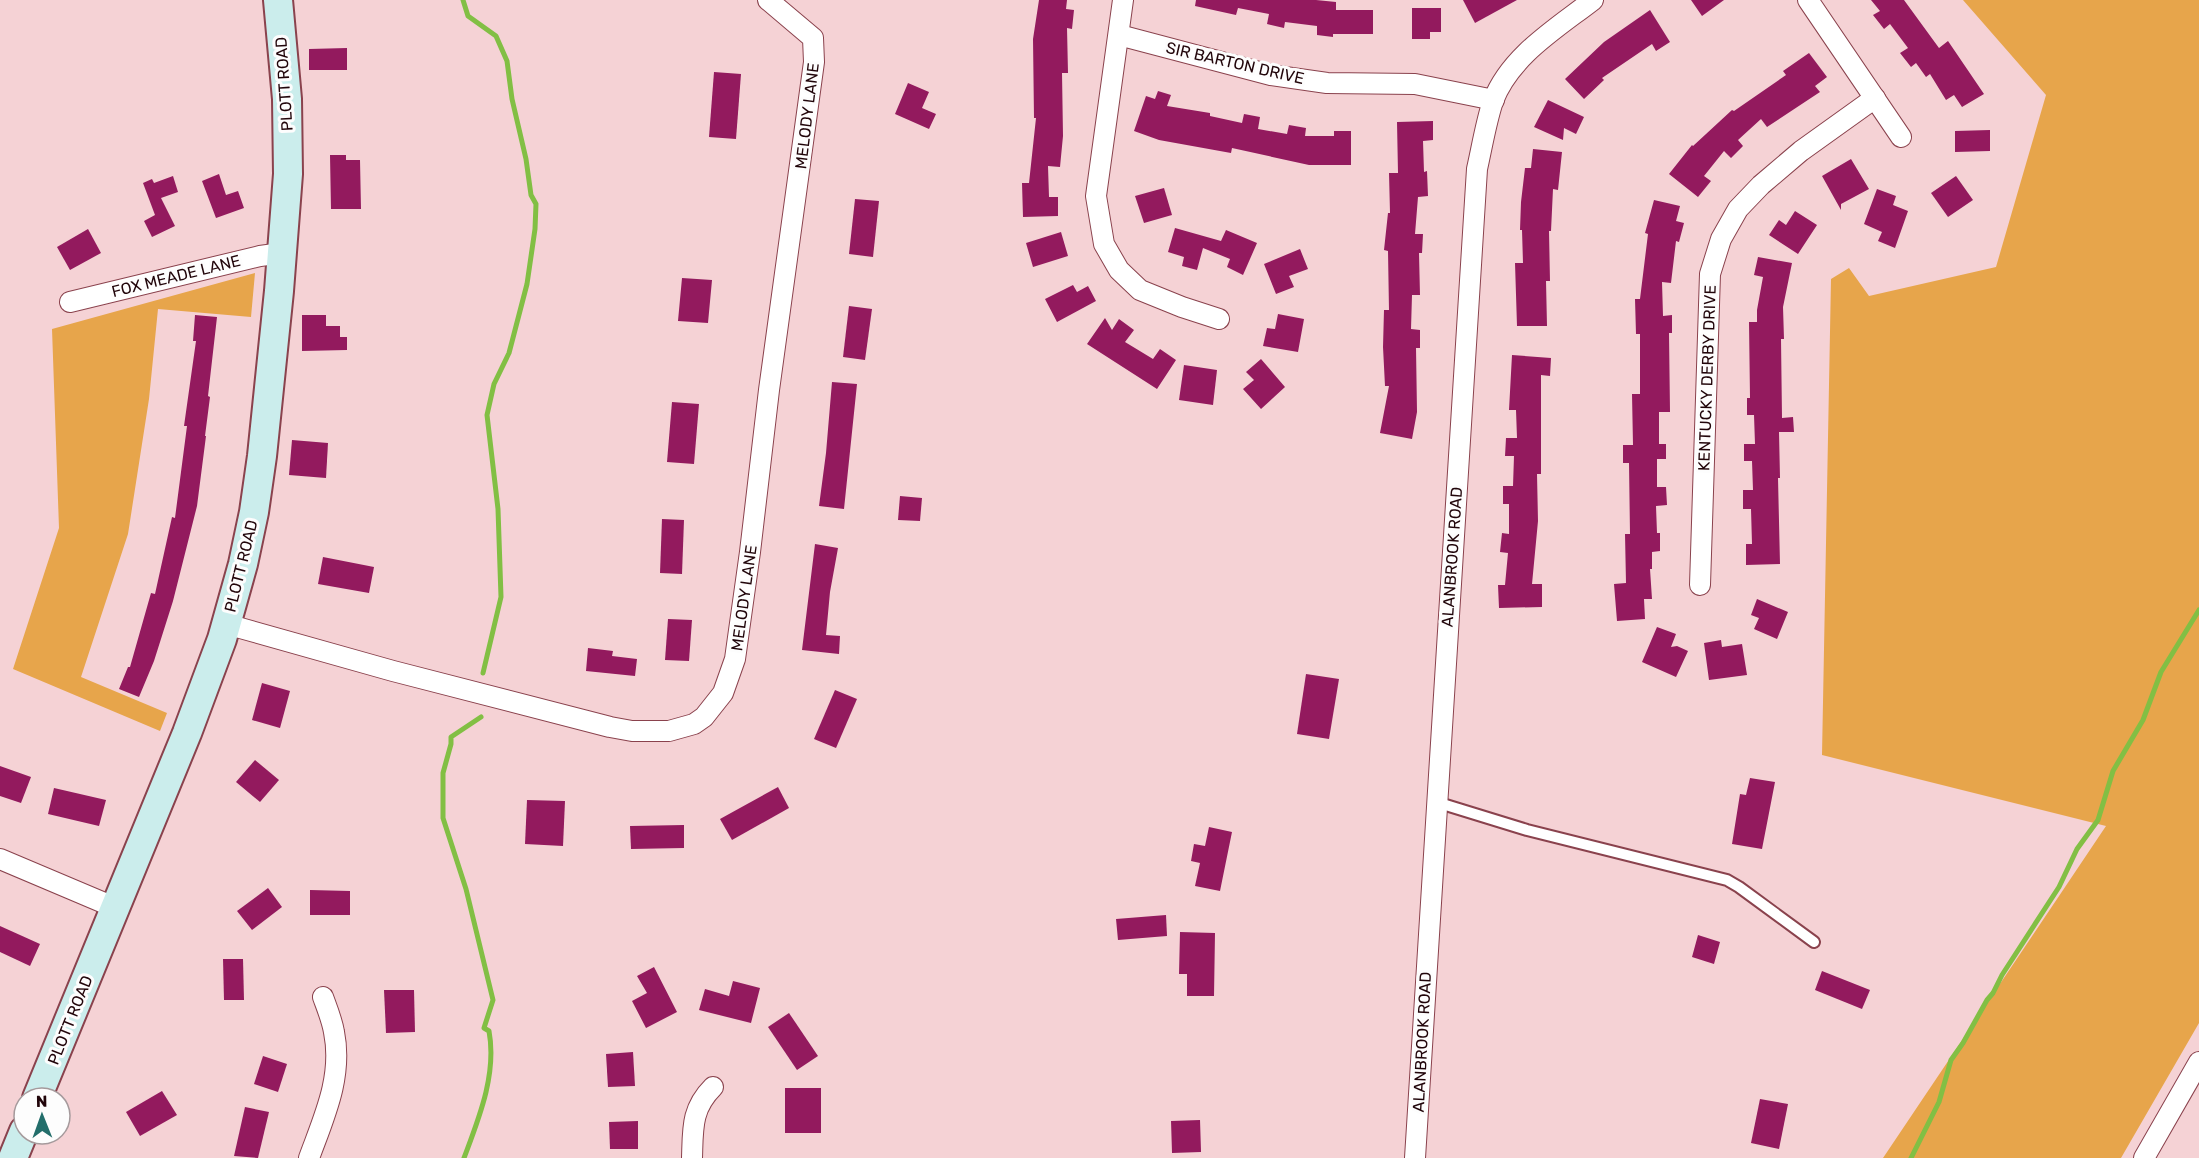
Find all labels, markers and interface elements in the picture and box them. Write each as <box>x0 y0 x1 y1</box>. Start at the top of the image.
street label: PLOTT ROAD <box>271 36 297 132</box>
street label: SIR BARTON DRIVE <box>1164 38 1306 88</box>
street label: MELODY LANE <box>791 62 823 170</box>
street label: FOX MEADE LANE <box>110 251 242 301</box>
street label: KENTUCKY DERBY DRIVE <box>1694 285 1720 471</box>
street label: ALANBROOK ROAD <box>1438 486 1466 628</box>
street label: PLOTT ROAD <box>220 518 262 614</box>
street label: MELODY LANE <box>727 544 761 652</box>
street label: ALANBROOK ROAD <box>1409 971 1435 1113</box>
street label: PLOTT ROAD <box>43 973 97 1067</box>
north arrow <box>12 1086 72 1146</box>
text: N <box>36 1092 48 1111</box>

